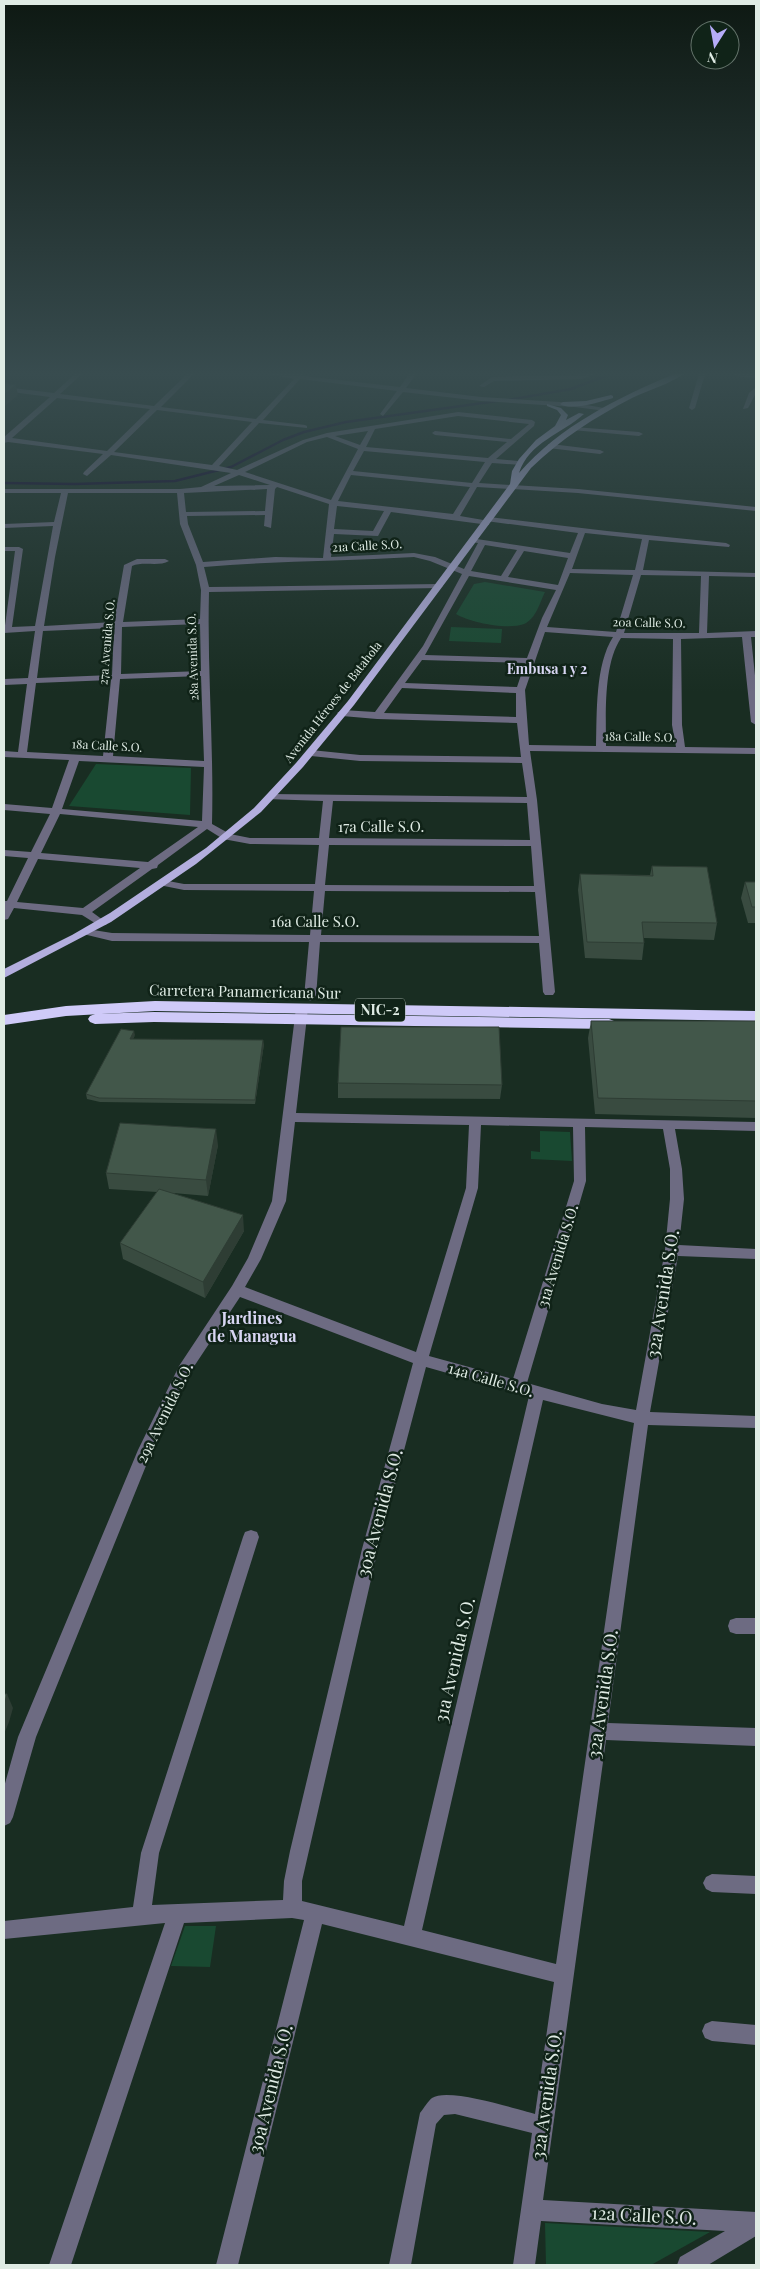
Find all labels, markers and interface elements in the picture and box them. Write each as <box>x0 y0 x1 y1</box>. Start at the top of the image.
north arrow <box>690 20 740 70</box>
text: N <box>706 48 719 69</box>
street label: 21a Calle S.O. <box>331 535 402 555</box>
street label: 27a Avenida S.O. <box>94 598 118 685</box>
street label: 28a Avenida S.O. <box>182 613 202 701</box>
street label: 20a Calle S.O. <box>612 613 686 631</box>
street label: Avenida Héroes de Batahola <box>279 638 385 766</box>
district label: Embusa 1 y 2 <box>507 659 587 678</box>
street label: 18a Calle S.O. <box>605 727 676 745</box>
street label: 18a Calle S.O. <box>71 735 143 755</box>
street label: 17a Calle S.O. <box>338 816 424 836</box>
street label: 16a Calle S.O. <box>271 911 359 931</box>
street label: Carretera Panamericana Sur <box>149 979 341 1003</box>
road number: NIC-2 <box>355 998 405 1022</box>
street label: 31a Avenida S.O. <box>532 1202 582 1310</box>
street label: 32a Avenida S.O. <box>640 1228 684 1360</box>
district label: Jardines de Managua <box>207 1307 297 1346</box>
street label: 14a Calle S.O. <box>446 1357 536 1401</box>
street label: 29a Avenida S.O. <box>131 1359 197 1466</box>
street label: 30a Avenida S.O. <box>350 1446 408 1580</box>
street label: 31a Avenida S.O. <box>428 1595 480 1725</box>
street label: 32a Avenida S.O. <box>581 1628 623 1760</box>
street label: 30a Avenida S.O. <box>242 2022 298 2156</box>
street label: 32a Avenida S.O. <box>525 2029 567 2161</box>
street label: 12a Calle S.O. <box>591 2200 697 2230</box>

